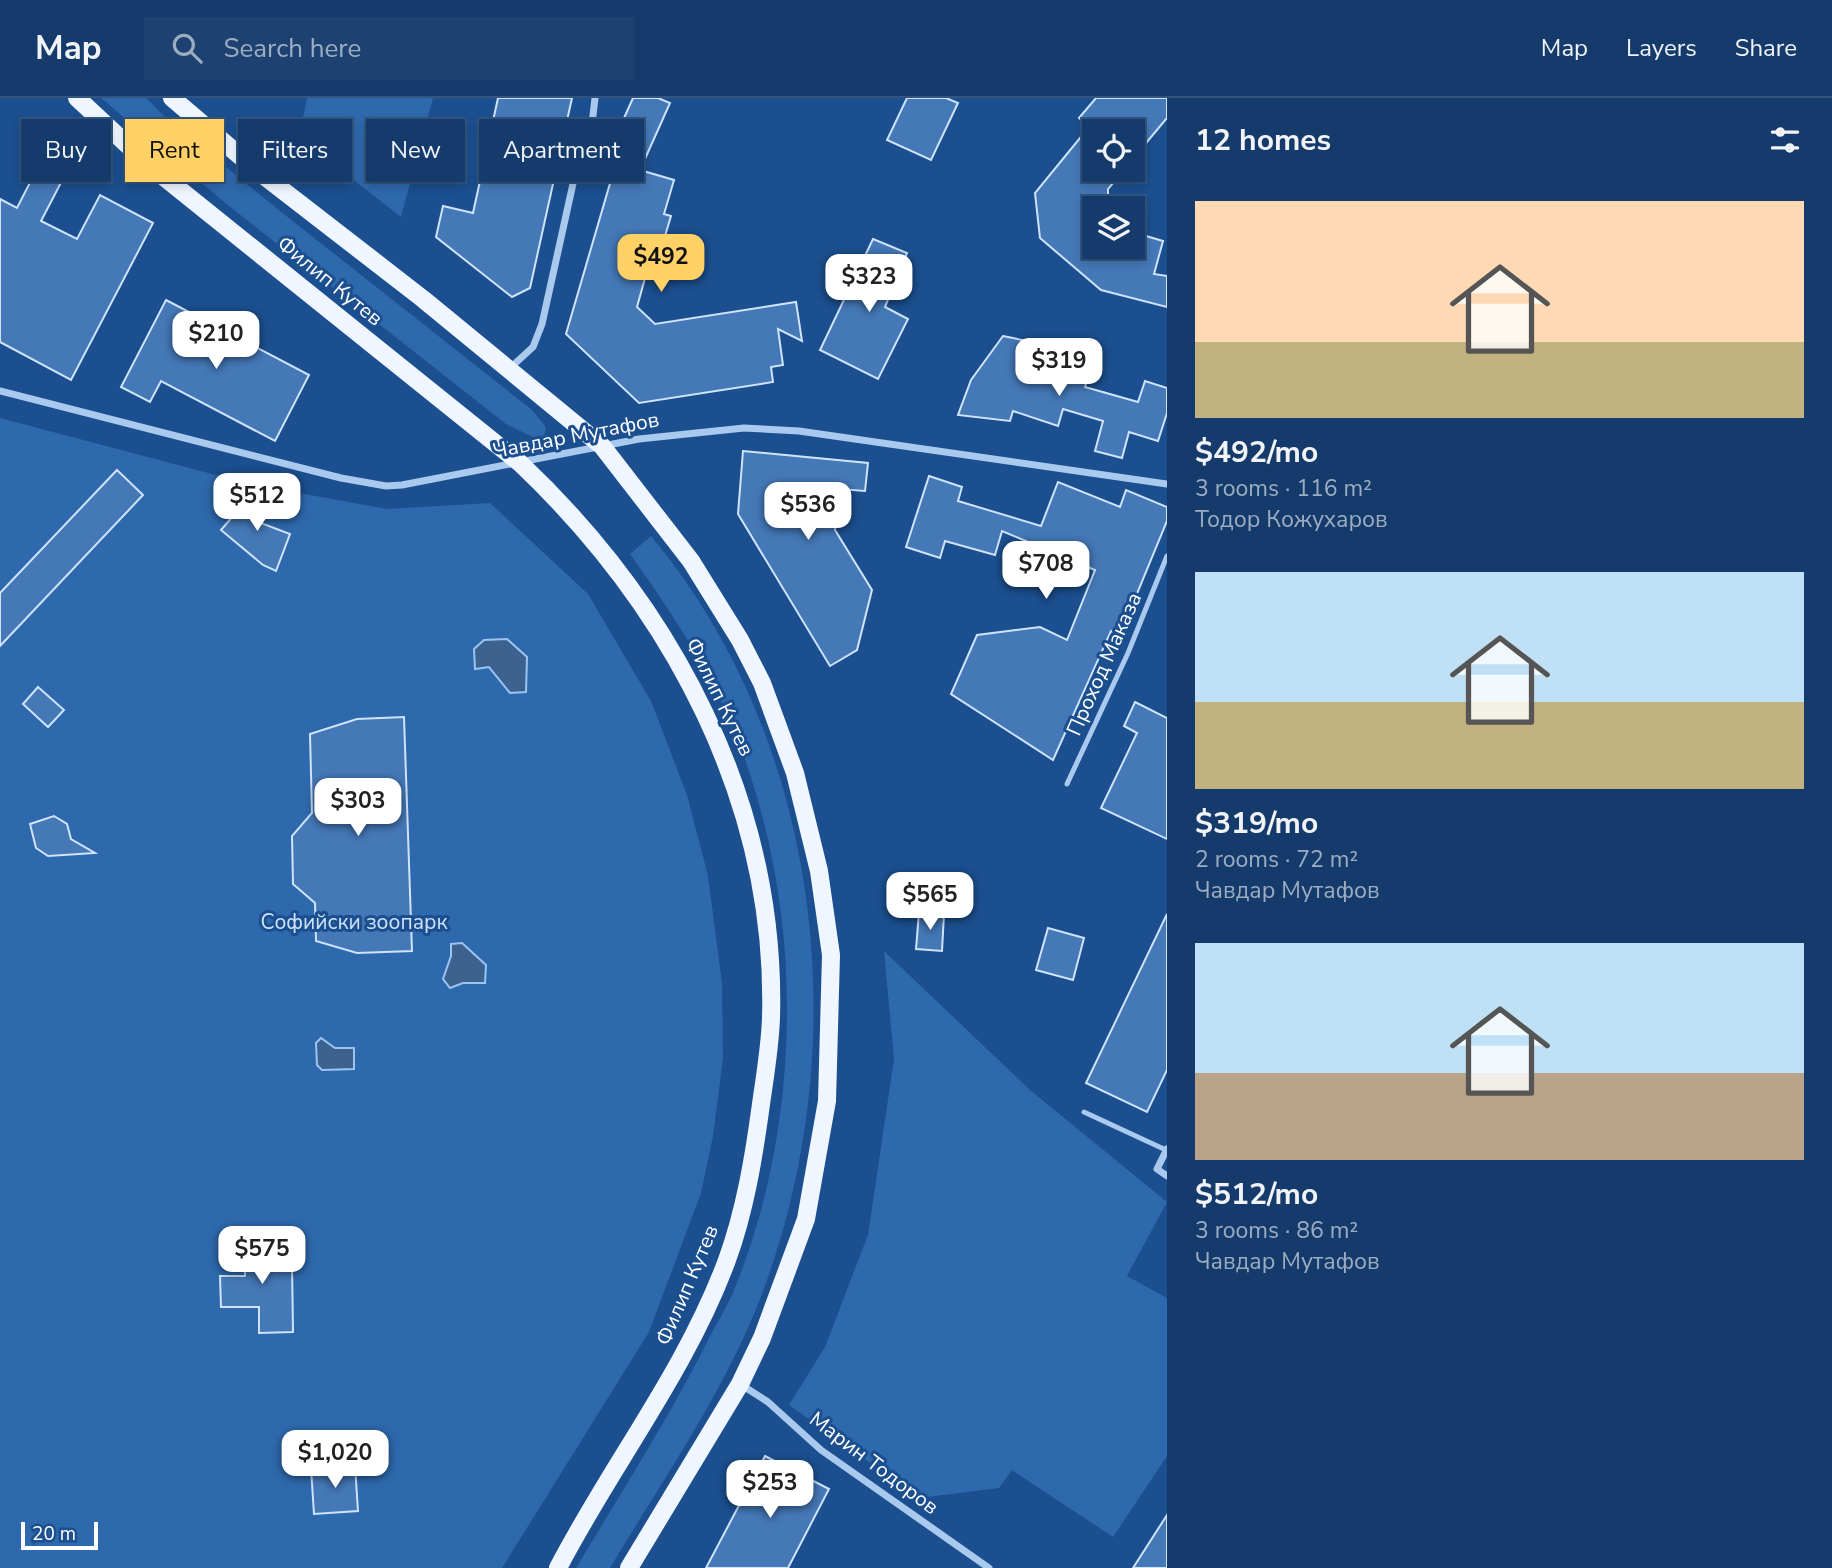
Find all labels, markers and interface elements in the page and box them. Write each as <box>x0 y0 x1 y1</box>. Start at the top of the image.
search box <box>144 17 634 80</box>
text: Map <box>35 26 102 71</box>
icon: search <box>168 29 206 67</box>
text: Search here <box>224 31 361 66</box>
text: Map <box>1541 32 1588 64</box>
text: Layers <box>1626 32 1697 64</box>
text: Share <box>1735 32 1797 64</box>
chip: Buy <box>21 119 111 182</box>
chip: Rent <box>125 119 224 182</box>
chip: Filters <box>238 119 352 182</box>
chip: New <box>366 119 465 182</box>
chip: Apartment <box>479 119 644 182</box>
map controls <box>1082 119 1145 259</box>
button: locate <box>1082 119 1145 182</box>
text: 12 homes <box>1195 120 1331 161</box>
icon: filters <box>1766 121 1804 159</box>
button: layers <box>1082 196 1145 259</box>
street label: Филип Кутев <box>271 230 389 332</box>
pin: $492 <box>620 234 702 294</box>
text: $492 <box>633 241 689 272</box>
icon: home <box>1437 246 1563 372</box>
pin: $323 <box>828 254 910 314</box>
text: $323 <box>841 261 897 292</box>
pin: $210 <box>175 312 257 371</box>
text: $210 <box>188 318 244 349</box>
pin: $319 <box>1018 338 1100 398</box>
text: $319 <box>1031 345 1087 376</box>
street label: Чавдар Мутафов <box>491 405 661 465</box>
text: $492/mo <box>1195 432 1318 473</box>
text: 3 rooms · 116 m² <box>1195 473 1372 504</box>
pin: $512 <box>216 474 298 533</box>
text: $512 <box>229 480 285 511</box>
pin: $536 <box>767 482 849 542</box>
text: $536 <box>780 489 836 520</box>
text: Тодор Кожухаров <box>1195 504 1388 535</box>
pin: $708 <box>1005 542 1087 601</box>
text: $708 <box>1018 548 1074 579</box>
street label: Проход Маказа <box>1060 588 1148 740</box>
icon: home <box>1437 617 1563 743</box>
street label: Филип Кутев <box>679 633 761 761</box>
pin: $303 <box>317 778 399 838</box>
text: $303 <box>330 785 386 816</box>
text: $319/mo <box>1195 803 1318 844</box>
text: 2 rooms · 72 m² <box>1195 844 1358 875</box>
pin: $565 <box>889 872 971 932</box>
text: Чавдар Мутафов <box>1195 875 1380 906</box>
text: $565 <box>902 879 958 910</box>
park label: Софийски зоопарк <box>261 908 448 936</box>
icon: home <box>1437 988 1563 1114</box>
text: $512/mo <box>1195 1174 1318 1215</box>
text: 3 rooms · 86 m² <box>1195 1215 1358 1246</box>
street label: Филип Кутев <box>649 1221 725 1349</box>
pin: $575 <box>221 1226 303 1286</box>
text: $575 <box>234 1233 290 1264</box>
text: Чавдар Мутафов <box>1195 1246 1380 1277</box>
street label: Марин Тодоров <box>804 1405 944 1521</box>
pin: $1,020 <box>278 1430 392 1490</box>
text: $1,020 <box>298 1437 372 1468</box>
pin: $253 <box>729 1460 811 1520</box>
text: $253 <box>742 1467 798 1498</box>
scale bar <box>21 1519 98 1551</box>
text: 20 m <box>32 1521 76 1547</box>

